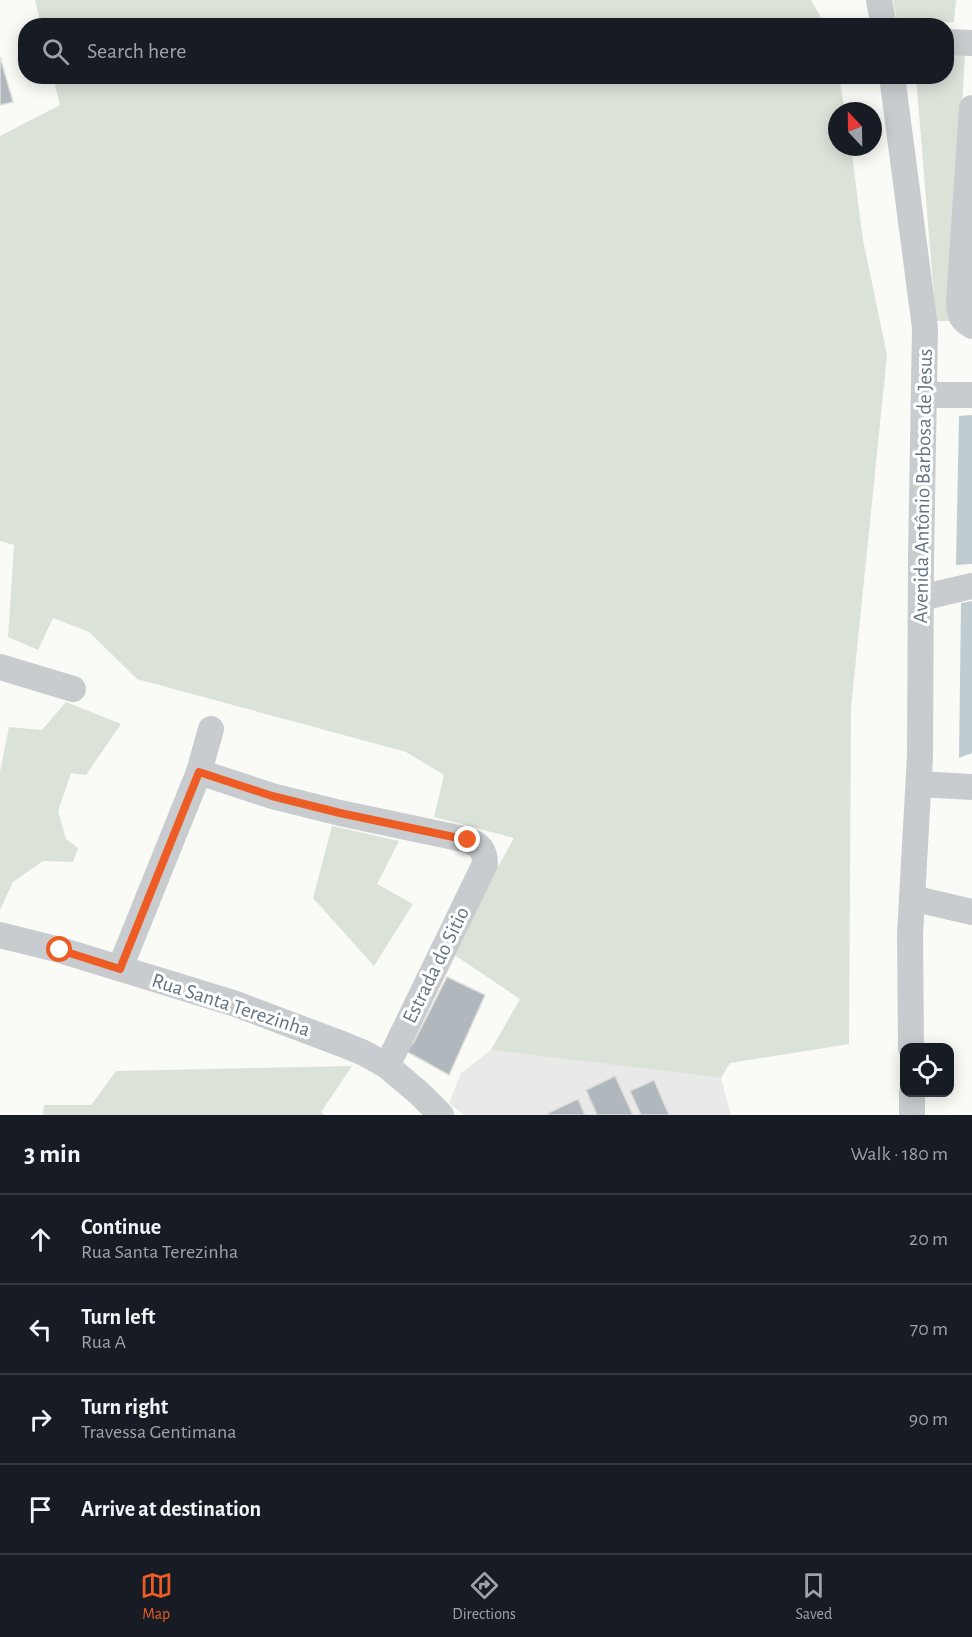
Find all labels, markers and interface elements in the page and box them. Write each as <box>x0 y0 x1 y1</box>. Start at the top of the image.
search box <box>18 18 954 84</box>
icon: search <box>39 35 72 68</box>
text: Search here <box>87 40 186 62</box>
north arrow <box>828 102 882 156</box>
street label: Avenida Antônio Barbosa de Jesus <box>910 349 936 623</box>
route end <box>454 826 480 852</box>
street label: Estrada do Sitio <box>399 903 473 1027</box>
route start <box>46 936 72 962</box>
street label: Rua Santa Terezinha <box>149 970 313 1041</box>
map controls <box>900 1043 954 1097</box>
button: locate <box>900 1043 954 1097</box>
text: 3 min <box>24 1141 81 1167</box>
text: Walk · 180 m <box>851 1144 948 1164</box>
text: Continue <box>81 1216 161 1238</box>
icon: ahead <box>24 1223 57 1256</box>
text: 20 m <box>909 1229 948 1249</box>
text: Rua Santa Terezinha <box>81 1242 238 1262</box>
text: Turn left <box>81 1306 155 1328</box>
icon: left <box>24 1313 57 1346</box>
text: 70 m <box>910 1319 948 1339</box>
text: Rua A <box>81 1332 126 1352</box>
text: Turn right <box>81 1396 168 1418</box>
icon: right <box>24 1403 57 1436</box>
text: 90 m <box>909 1409 948 1429</box>
text: Travessa Gentimana <box>81 1422 236 1442</box>
icon: arrive <box>24 1493 57 1526</box>
text: Arrive at destination <box>81 1498 261 1520</box>
tab: Map <box>140 1569 173 1624</box>
tab: Directions <box>452 1569 516 1624</box>
tab: Saved <box>796 1569 832 1624</box>

